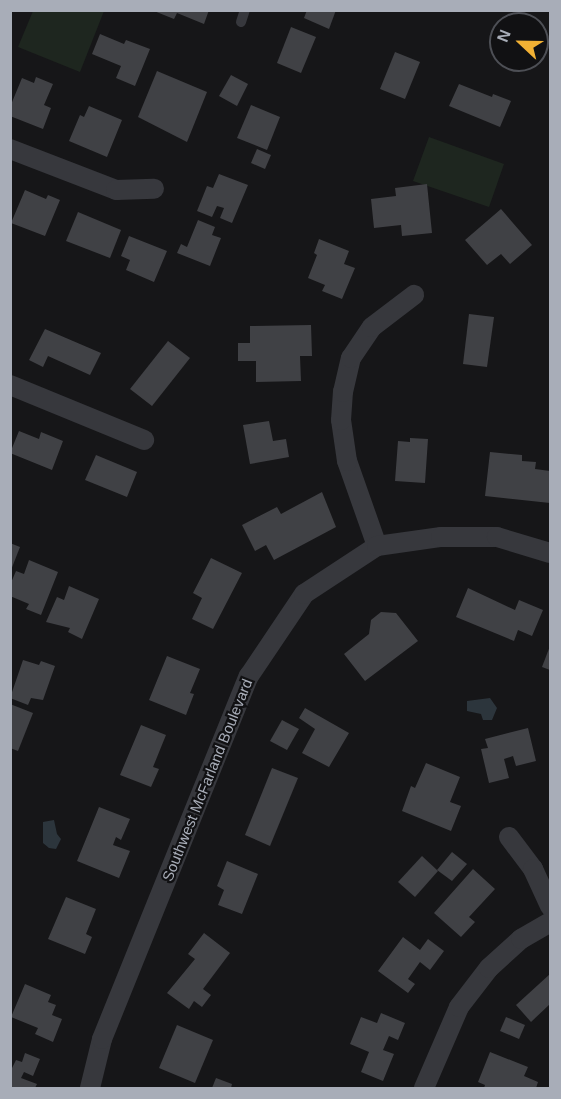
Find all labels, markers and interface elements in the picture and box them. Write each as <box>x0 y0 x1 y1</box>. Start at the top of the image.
north arrow <box>489 12 549 72</box>
text: N <box>494 27 514 44</box>
street label: Southwest McFarland Boulevard <box>158 676 256 884</box>

